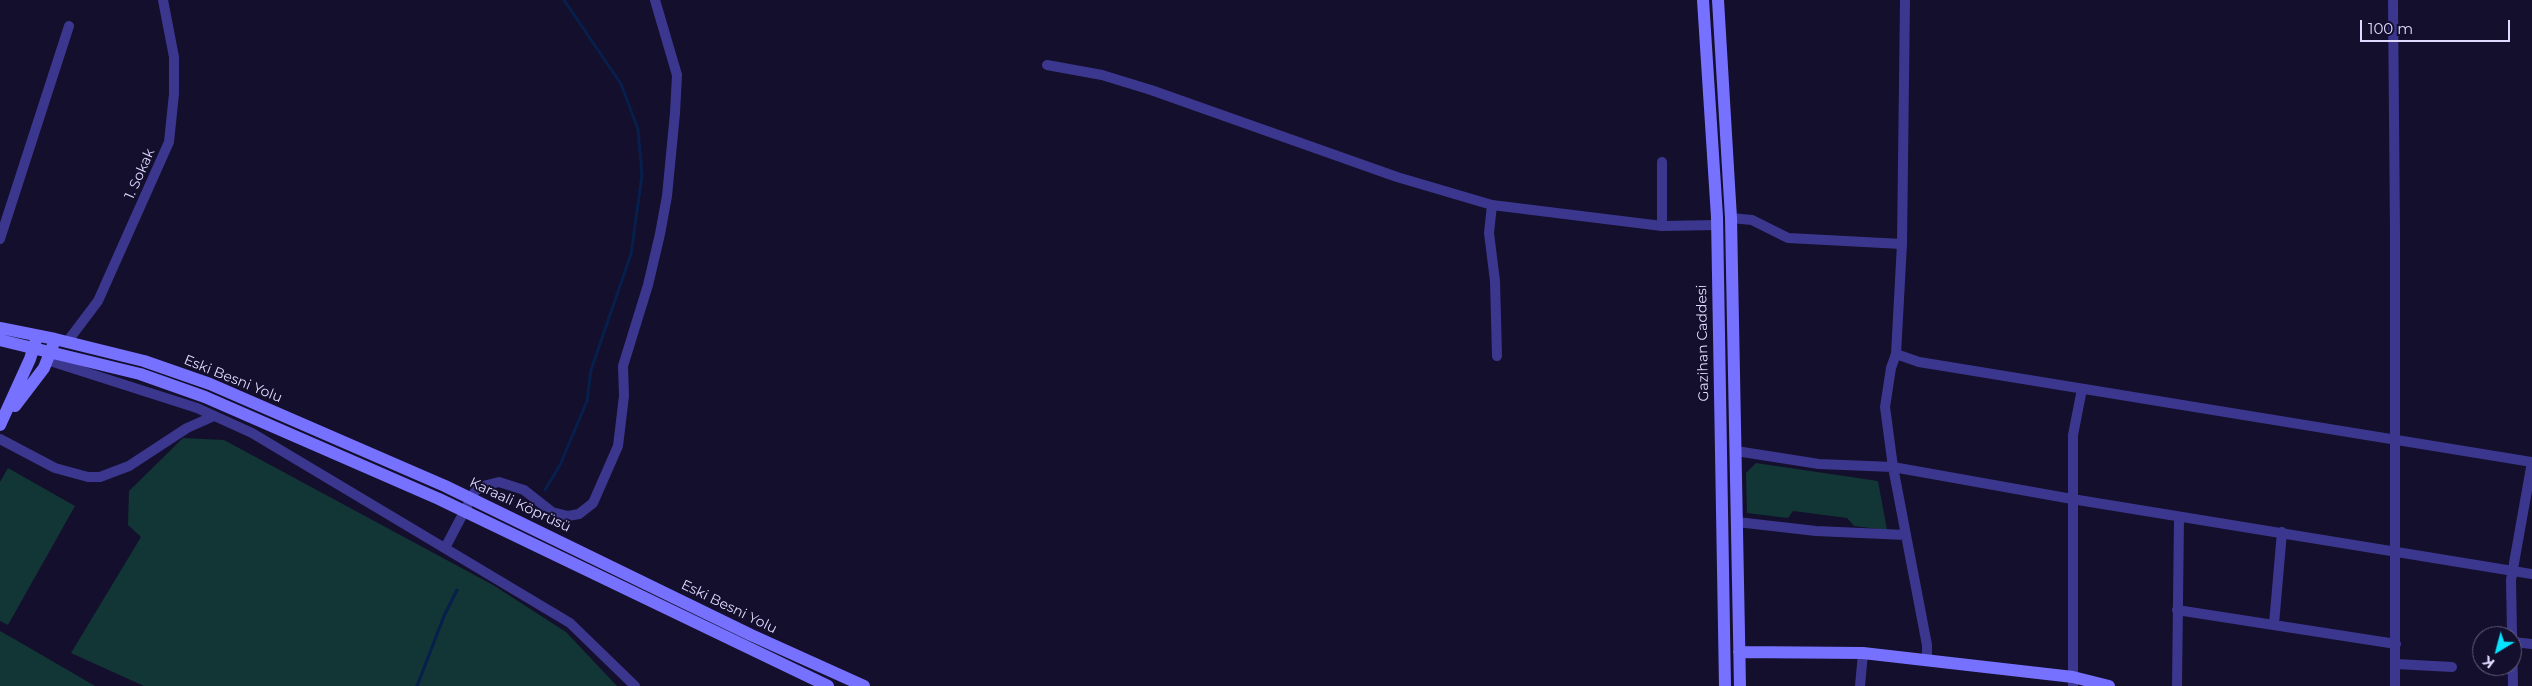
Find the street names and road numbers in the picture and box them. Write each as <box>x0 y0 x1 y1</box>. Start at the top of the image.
street label: 1. Sokak <box>121 146 159 202</box>
street label: Gazihan Caddesi <box>1694 284 1712 402</box>
street label: Eski Besni Yolu <box>181 352 285 406</box>
street label: Karaali Köprüsü <box>467 474 573 536</box>
street label: Eski Besni Yolu <box>678 577 780 637</box>

